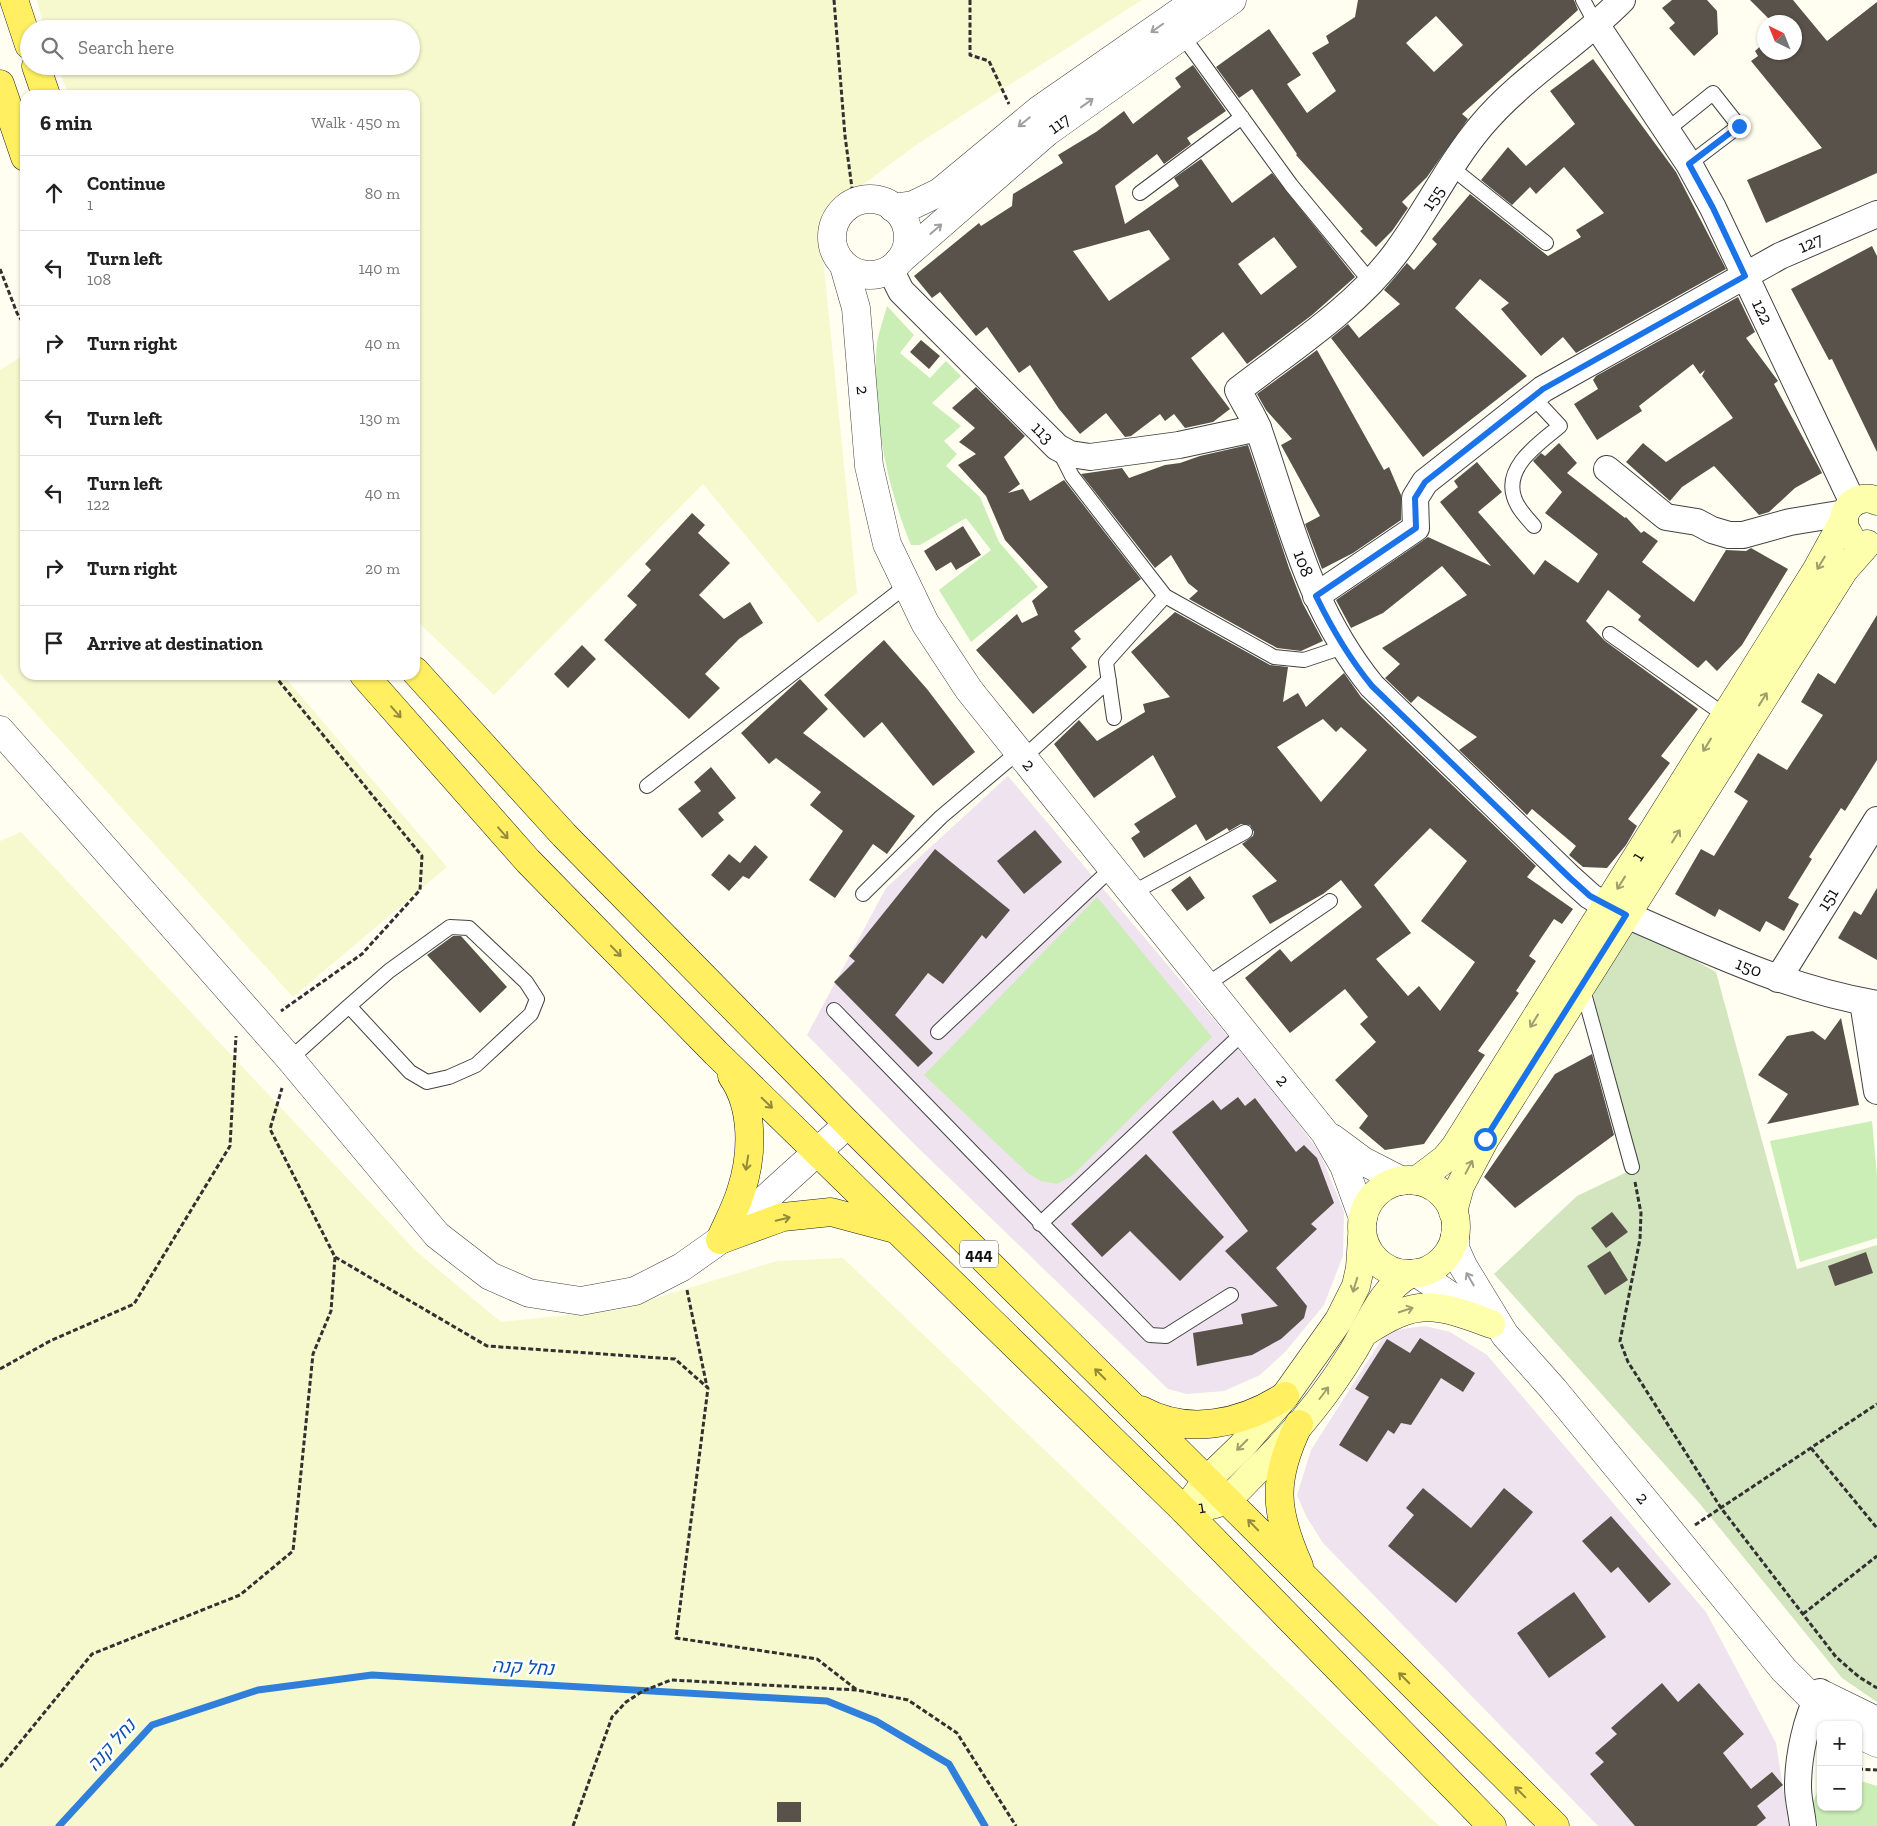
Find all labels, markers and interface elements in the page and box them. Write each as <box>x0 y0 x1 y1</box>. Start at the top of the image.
north arrow <box>1757 15 1802 60</box>
search box <box>20 20 420 75</box>
one-way arrow <box>1150 23 1164 33</box>
icon: search <box>38 34 66 62</box>
text: Search here <box>78 36 174 59</box>
one-way arrow <box>1080 97 1093 108</box>
street label: 117 <box>1044 108 1075 139</box>
text: 6 min <box>40 110 92 135</box>
text: Walk · 450 m <box>311 113 400 132</box>
route end <box>1728 115 1751 138</box>
one-way arrow <box>1018 116 1031 127</box>
text: Continue <box>87 172 165 195</box>
icon: ahead <box>40 179 68 207</box>
street label: 155 <box>1417 181 1449 215</box>
text: 80 m <box>365 184 400 203</box>
text: 1 <box>87 195 93 214</box>
one-way arrow <box>929 223 942 234</box>
street label: 127 <box>1795 228 1827 258</box>
text: Turn left <box>87 247 162 270</box>
icon: left <box>40 254 68 282</box>
text: 140 m <box>359 259 400 278</box>
text: 108 <box>87 270 111 289</box>
street label: 122 <box>1747 296 1778 328</box>
icon: right <box>40 329 68 357</box>
text: Turn right <box>87 332 177 355</box>
text: 40 m <box>365 334 400 353</box>
street label: 2 <box>851 385 874 396</box>
icon: left <box>40 404 68 432</box>
text: Turn left <box>87 407 162 430</box>
text: 130 m <box>359 409 400 428</box>
street label: 113 <box>1027 417 1059 449</box>
text: Turn left <box>87 472 162 495</box>
icon: left <box>40 479 68 507</box>
text: 40 m <box>365 484 400 503</box>
text: 122 <box>87 495 110 514</box>
street label: 108 <box>1288 547 1319 580</box>
icon: right <box>40 554 68 582</box>
one-way arrow <box>1815 555 1825 569</box>
text: Turn right <box>87 557 177 580</box>
text: 20 m <box>365 559 400 578</box>
icon: arrive <box>40 629 68 657</box>
text: Arrive at destination <box>87 632 263 655</box>
one-way arrow <box>1758 692 1768 706</box>
one-way arrow <box>390 705 402 718</box>
one-way arrow <box>1702 738 1712 752</box>
street label: 2 <box>1018 754 1041 775</box>
one-way arrow <box>498 827 509 840</box>
one-way arrow <box>1671 829 1681 843</box>
street label: 1 <box>1626 848 1648 865</box>
one-way arrow <box>1615 876 1626 890</box>
street label: 151 <box>1812 884 1843 915</box>
one-way arrow <box>610 945 622 957</box>
street label: 150 <box>1733 952 1765 982</box>
one-way arrow <box>1529 1013 1539 1027</box>
street label: 2 <box>1271 1070 1294 1091</box>
one-way arrow <box>761 1097 774 1109</box>
route start <box>1474 1128 1497 1151</box>
one-way arrow <box>741 1155 751 1171</box>
one-way arrow <box>1464 1159 1474 1174</box>
one-way arrow <box>774 1214 790 1223</box>
road number: 444 <box>960 1240 998 1268</box>
one-way arrow <box>1464 1272 1474 1286</box>
one-way arrow <box>1350 1277 1360 1293</box>
one-way arrow <box>1398 1305 1414 1315</box>
one-way arrow <box>1094 1368 1106 1380</box>
one-way arrow <box>1319 1386 1329 1400</box>
one-way arrow <box>1236 1439 1248 1452</box>
street label: 2 <box>1631 1488 1654 1509</box>
street label: 1 <box>1196 1495 1207 1518</box>
one-way arrow <box>1247 1519 1259 1532</box>
water label: נחל קנה <box>491 1654 556 1680</box>
one-way arrow <box>1398 1672 1411 1684</box>
water label: נחל קנה <box>82 1713 141 1776</box>
map controls <box>1817 1721 1862 1811</box>
button: + <box>1817 1721 1862 1766</box>
button: − <box>1817 1766 1862 1811</box>
one-way arrow <box>1514 1786 1526 1798</box>

